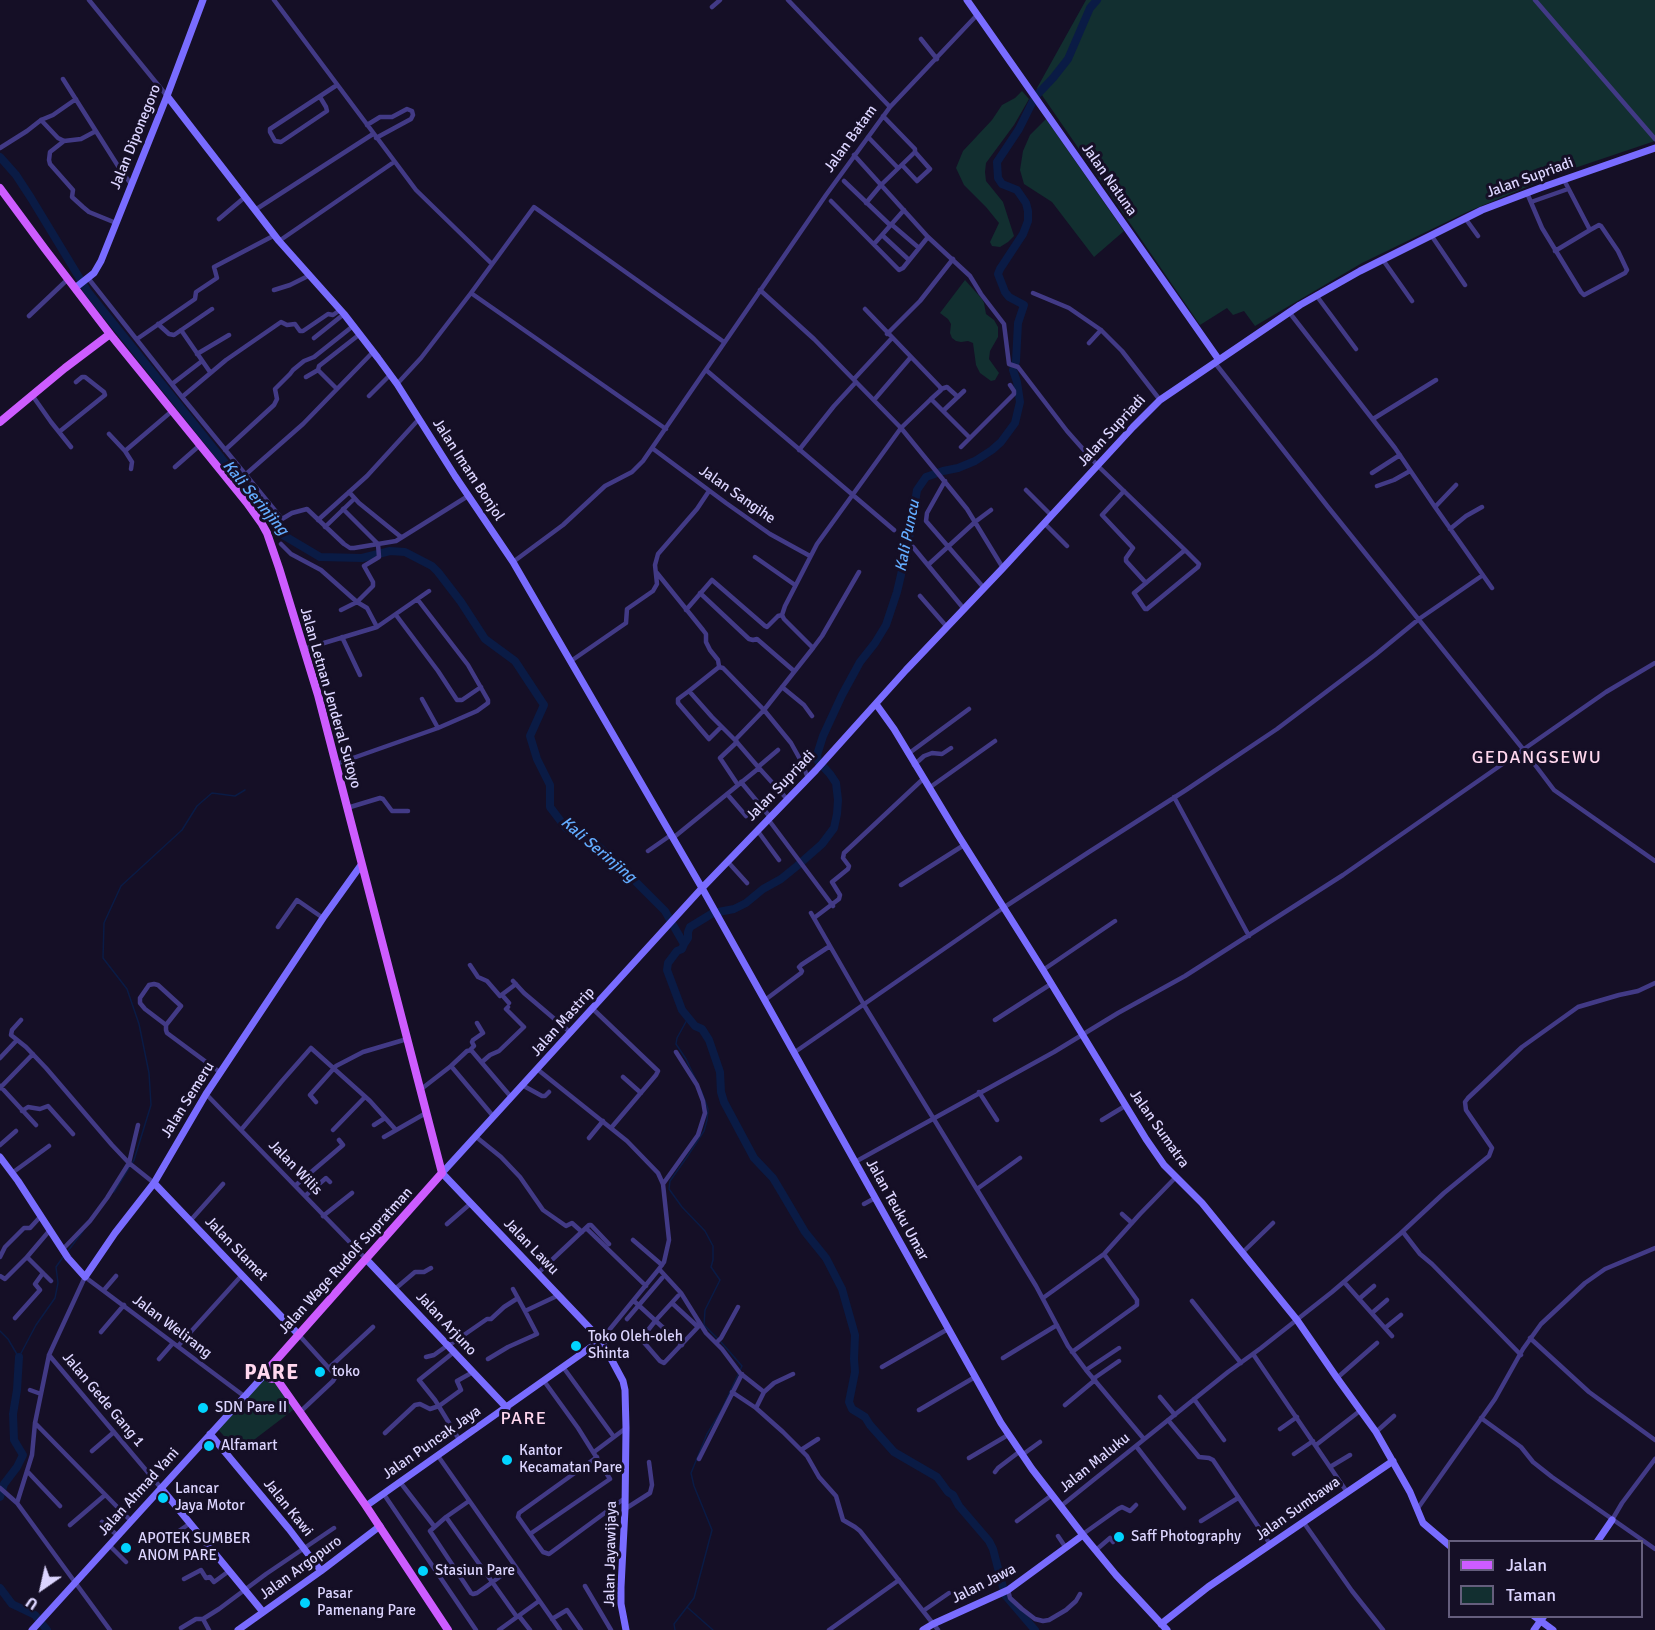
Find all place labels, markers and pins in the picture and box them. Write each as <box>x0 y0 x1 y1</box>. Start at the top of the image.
place label: Toko Oleh-oleh Shinta <box>588 1328 683 1363</box>
marker: Toko Oleh-oleh Shinta <box>569 1339 583 1353</box>
place label: toko <box>332 1363 360 1381</box>
marker: toko <box>313 1365 327 1379</box>
place label: SDN Pare II <box>215 1399 287 1417</box>
marker: SDN Pare II <box>196 1401 210 1415</box>
place label: Alfamart <box>221 1437 278 1455</box>
marker: Alfamart <box>202 1439 216 1453</box>
place label: Kantor Kecamatan Pare <box>519 1442 622 1477</box>
marker: Kantor Kecamatan Pare <box>500 1453 514 1467</box>
place label: Lancar Jaya Motor <box>175 1480 245 1515</box>
marker: Lancar Jaya Motor <box>156 1491 170 1505</box>
place label: Saff Photography <box>1131 1528 1241 1546</box>
place label: APOTEK SUMBER ANOM PARE <box>138 1530 250 1565</box>
marker: Saff Photography <box>1112 1530 1126 1544</box>
marker: APOTEK SUMBER ANOM PARE <box>119 1541 133 1555</box>
place label: Stasiun Pare <box>435 1562 515 1580</box>
marker: Stasiun Pare <box>416 1564 430 1578</box>
place label: Pasar Pamenang Pare <box>317 1585 416 1620</box>
marker: Pasar Pamenang Pare <box>298 1596 312 1610</box>

